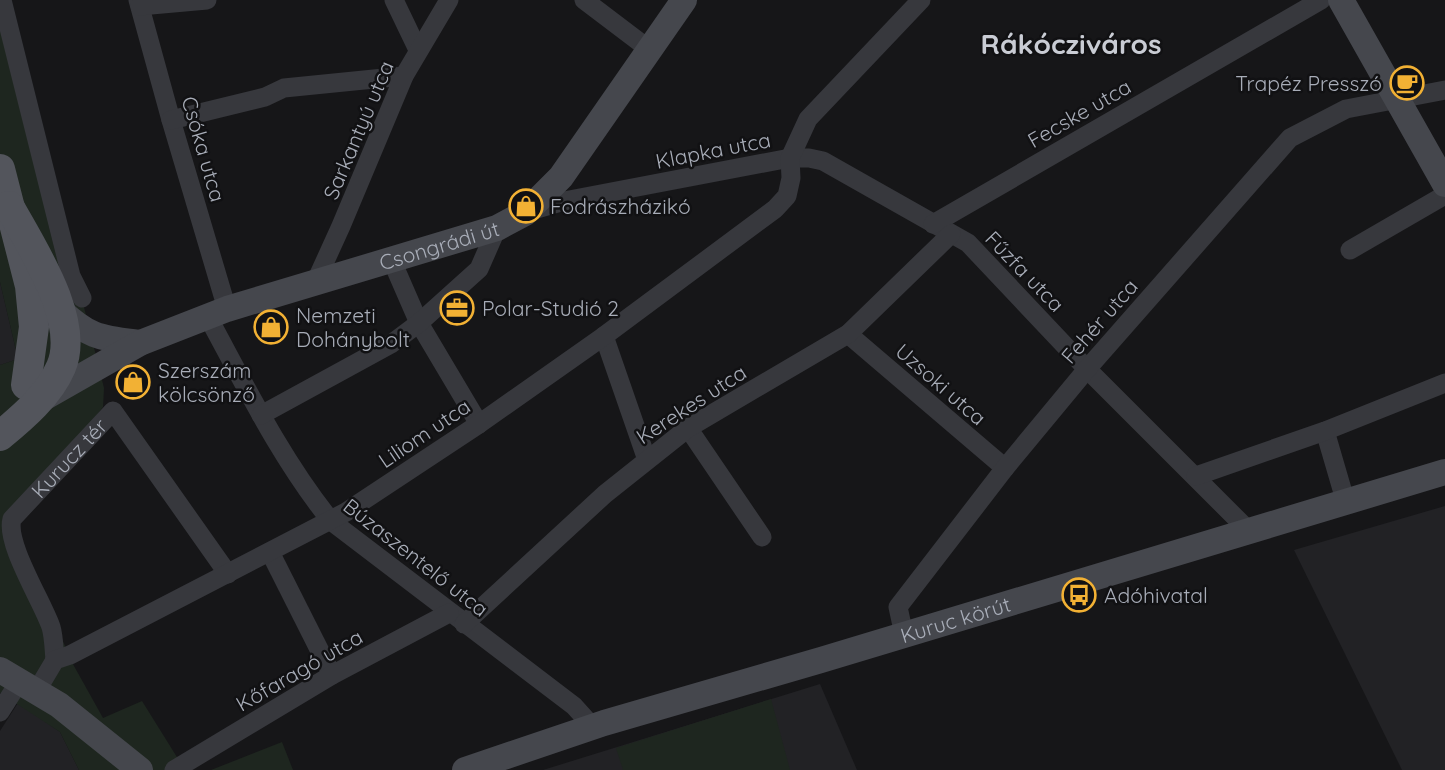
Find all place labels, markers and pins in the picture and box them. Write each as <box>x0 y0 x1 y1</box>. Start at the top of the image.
cafe icon: Trapéz Presszó <box>1388 64 1426 102</box>
place label: Trapéz Presszó <box>1235 70 1382 96</box>
shop icon: Fodrászházikó <box>507 187 545 225</box>
place label: Fodrászházikó <box>550 193 691 219</box>
office icon: Polar-Studió 2 <box>438 289 476 327</box>
place label: Polar-Studió 2 <box>482 295 619 321</box>
place label: Nemzeti Dohánybolt <box>296 302 410 352</box>
shop icon: Nemzeti Dohánybolt <box>252 308 290 346</box>
place label: Szerszám kölcsönző <box>158 357 255 407</box>
shop icon: Szerszám kölcsönző <box>114 363 152 401</box>
bus stop icon: Adóhivatal <box>1060 576 1098 614</box>
place label: Adóhivatal <box>1104 582 1208 608</box>

